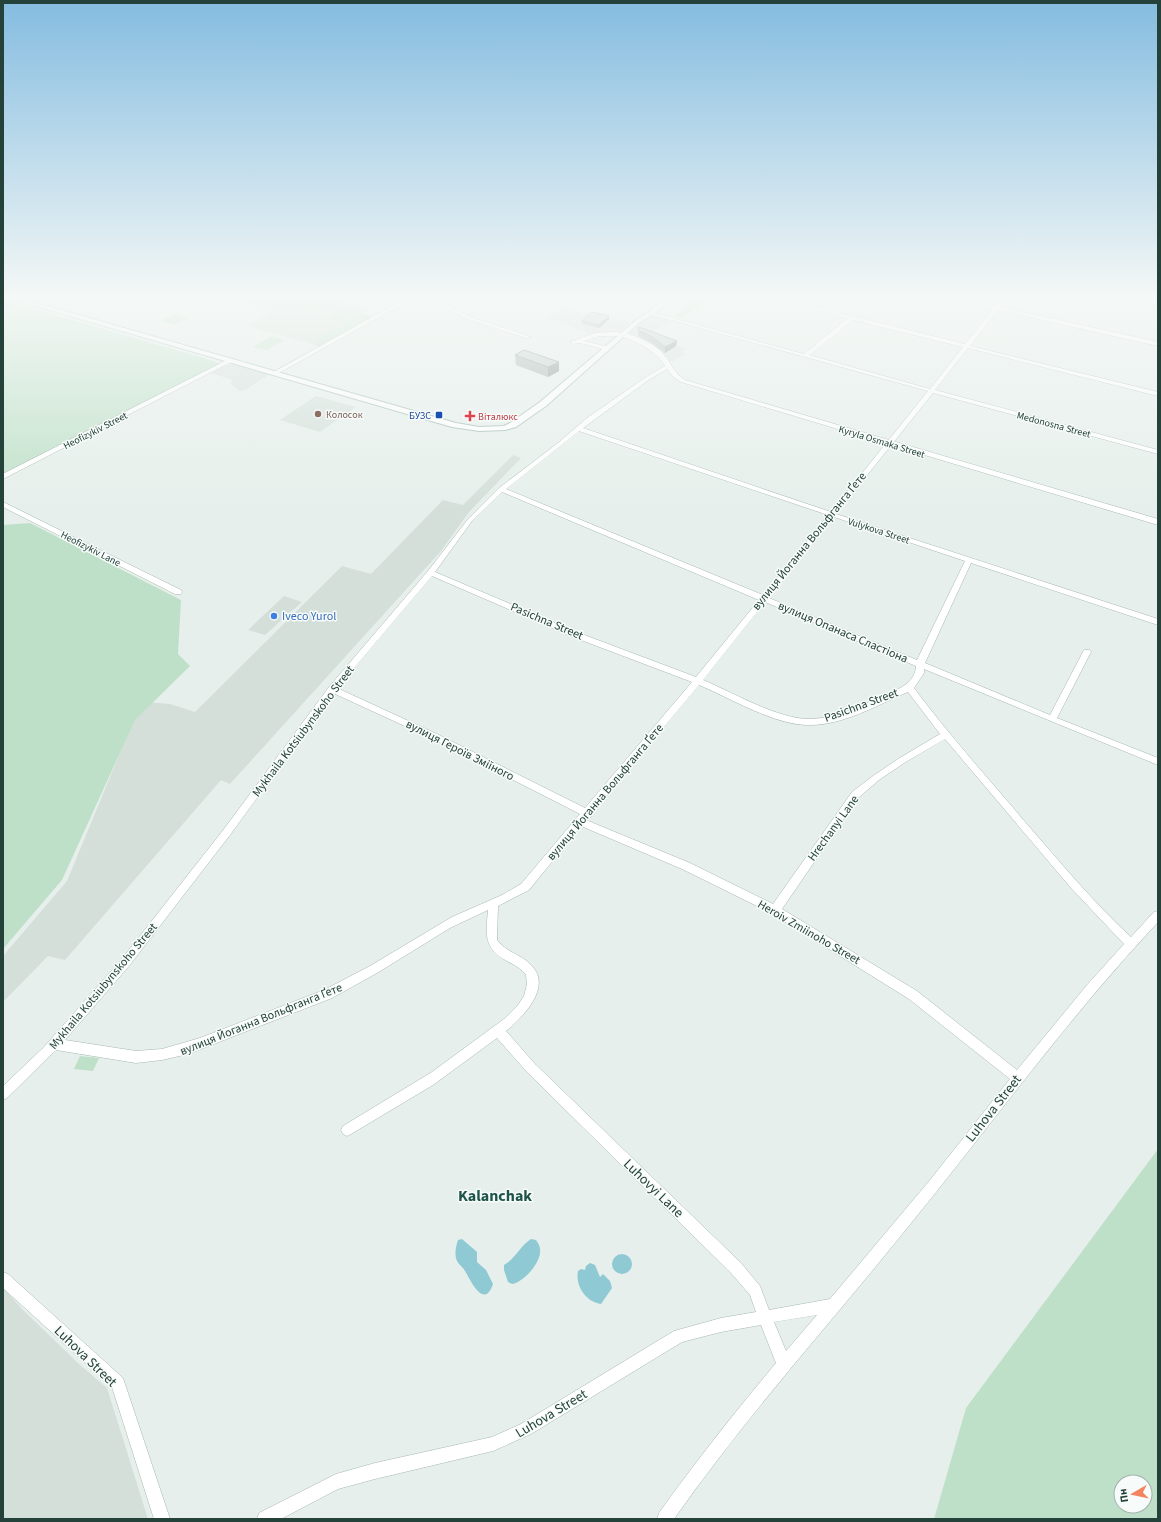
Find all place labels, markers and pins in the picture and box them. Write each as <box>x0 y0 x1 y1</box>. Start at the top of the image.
place label: Колосок <box>326 408 363 422</box>
marker: Колосок <box>313 409 323 419</box>
place label: БУЗС <box>409 409 431 423</box>
marker: БУЗС <box>434 410 444 420</box>
place label: Віталюкс <box>478 410 518 424</box>
marker: Віталюкс <box>465 411 475 421</box>
place label: Iveco Yurol <box>282 608 336 625</box>
marker: Iveco Yurol <box>269 611 279 621</box>

